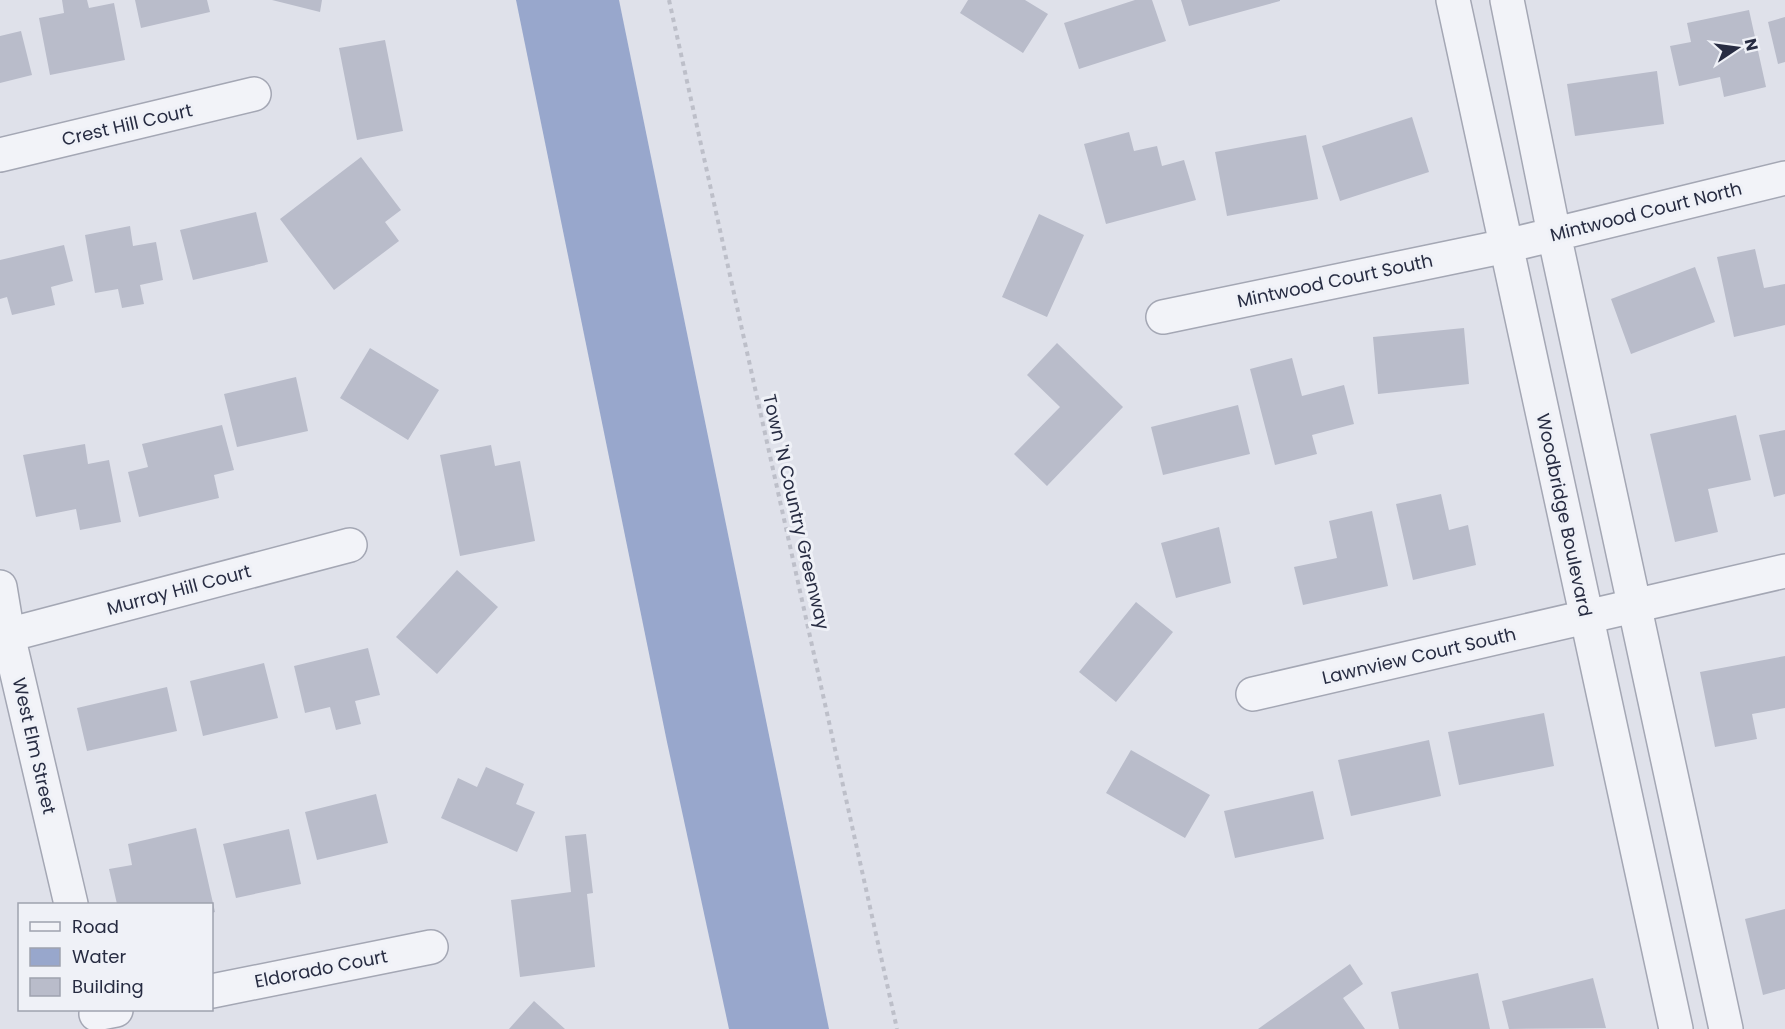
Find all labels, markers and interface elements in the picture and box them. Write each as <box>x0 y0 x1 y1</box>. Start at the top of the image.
north arrow <box>1707 18 1767 78</box>
text: N <box>1739 36 1764 53</box>
street label: Crest Hill Court <box>59 97 195 152</box>
street label: Mintwood Court North <box>1547 176 1744 247</box>
street label: Mintwood Court South <box>1235 248 1435 313</box>
street label: Town 'N Country Greenway <box>757 392 836 632</box>
street label: Woodbridge Boulevard <box>1531 411 1598 619</box>
street label: Murray Hill Court <box>104 558 254 621</box>
street label: Lawnview Court South <box>1320 621 1518 690</box>
street label: West Elm Street <box>7 675 62 817</box>
legend <box>18 903 213 1011</box>
text: Road <box>72 914 119 939</box>
street label: Eldorado Court <box>252 943 390 994</box>
text: Water <box>72 944 126 969</box>
text: Building <box>72 974 144 999</box>

